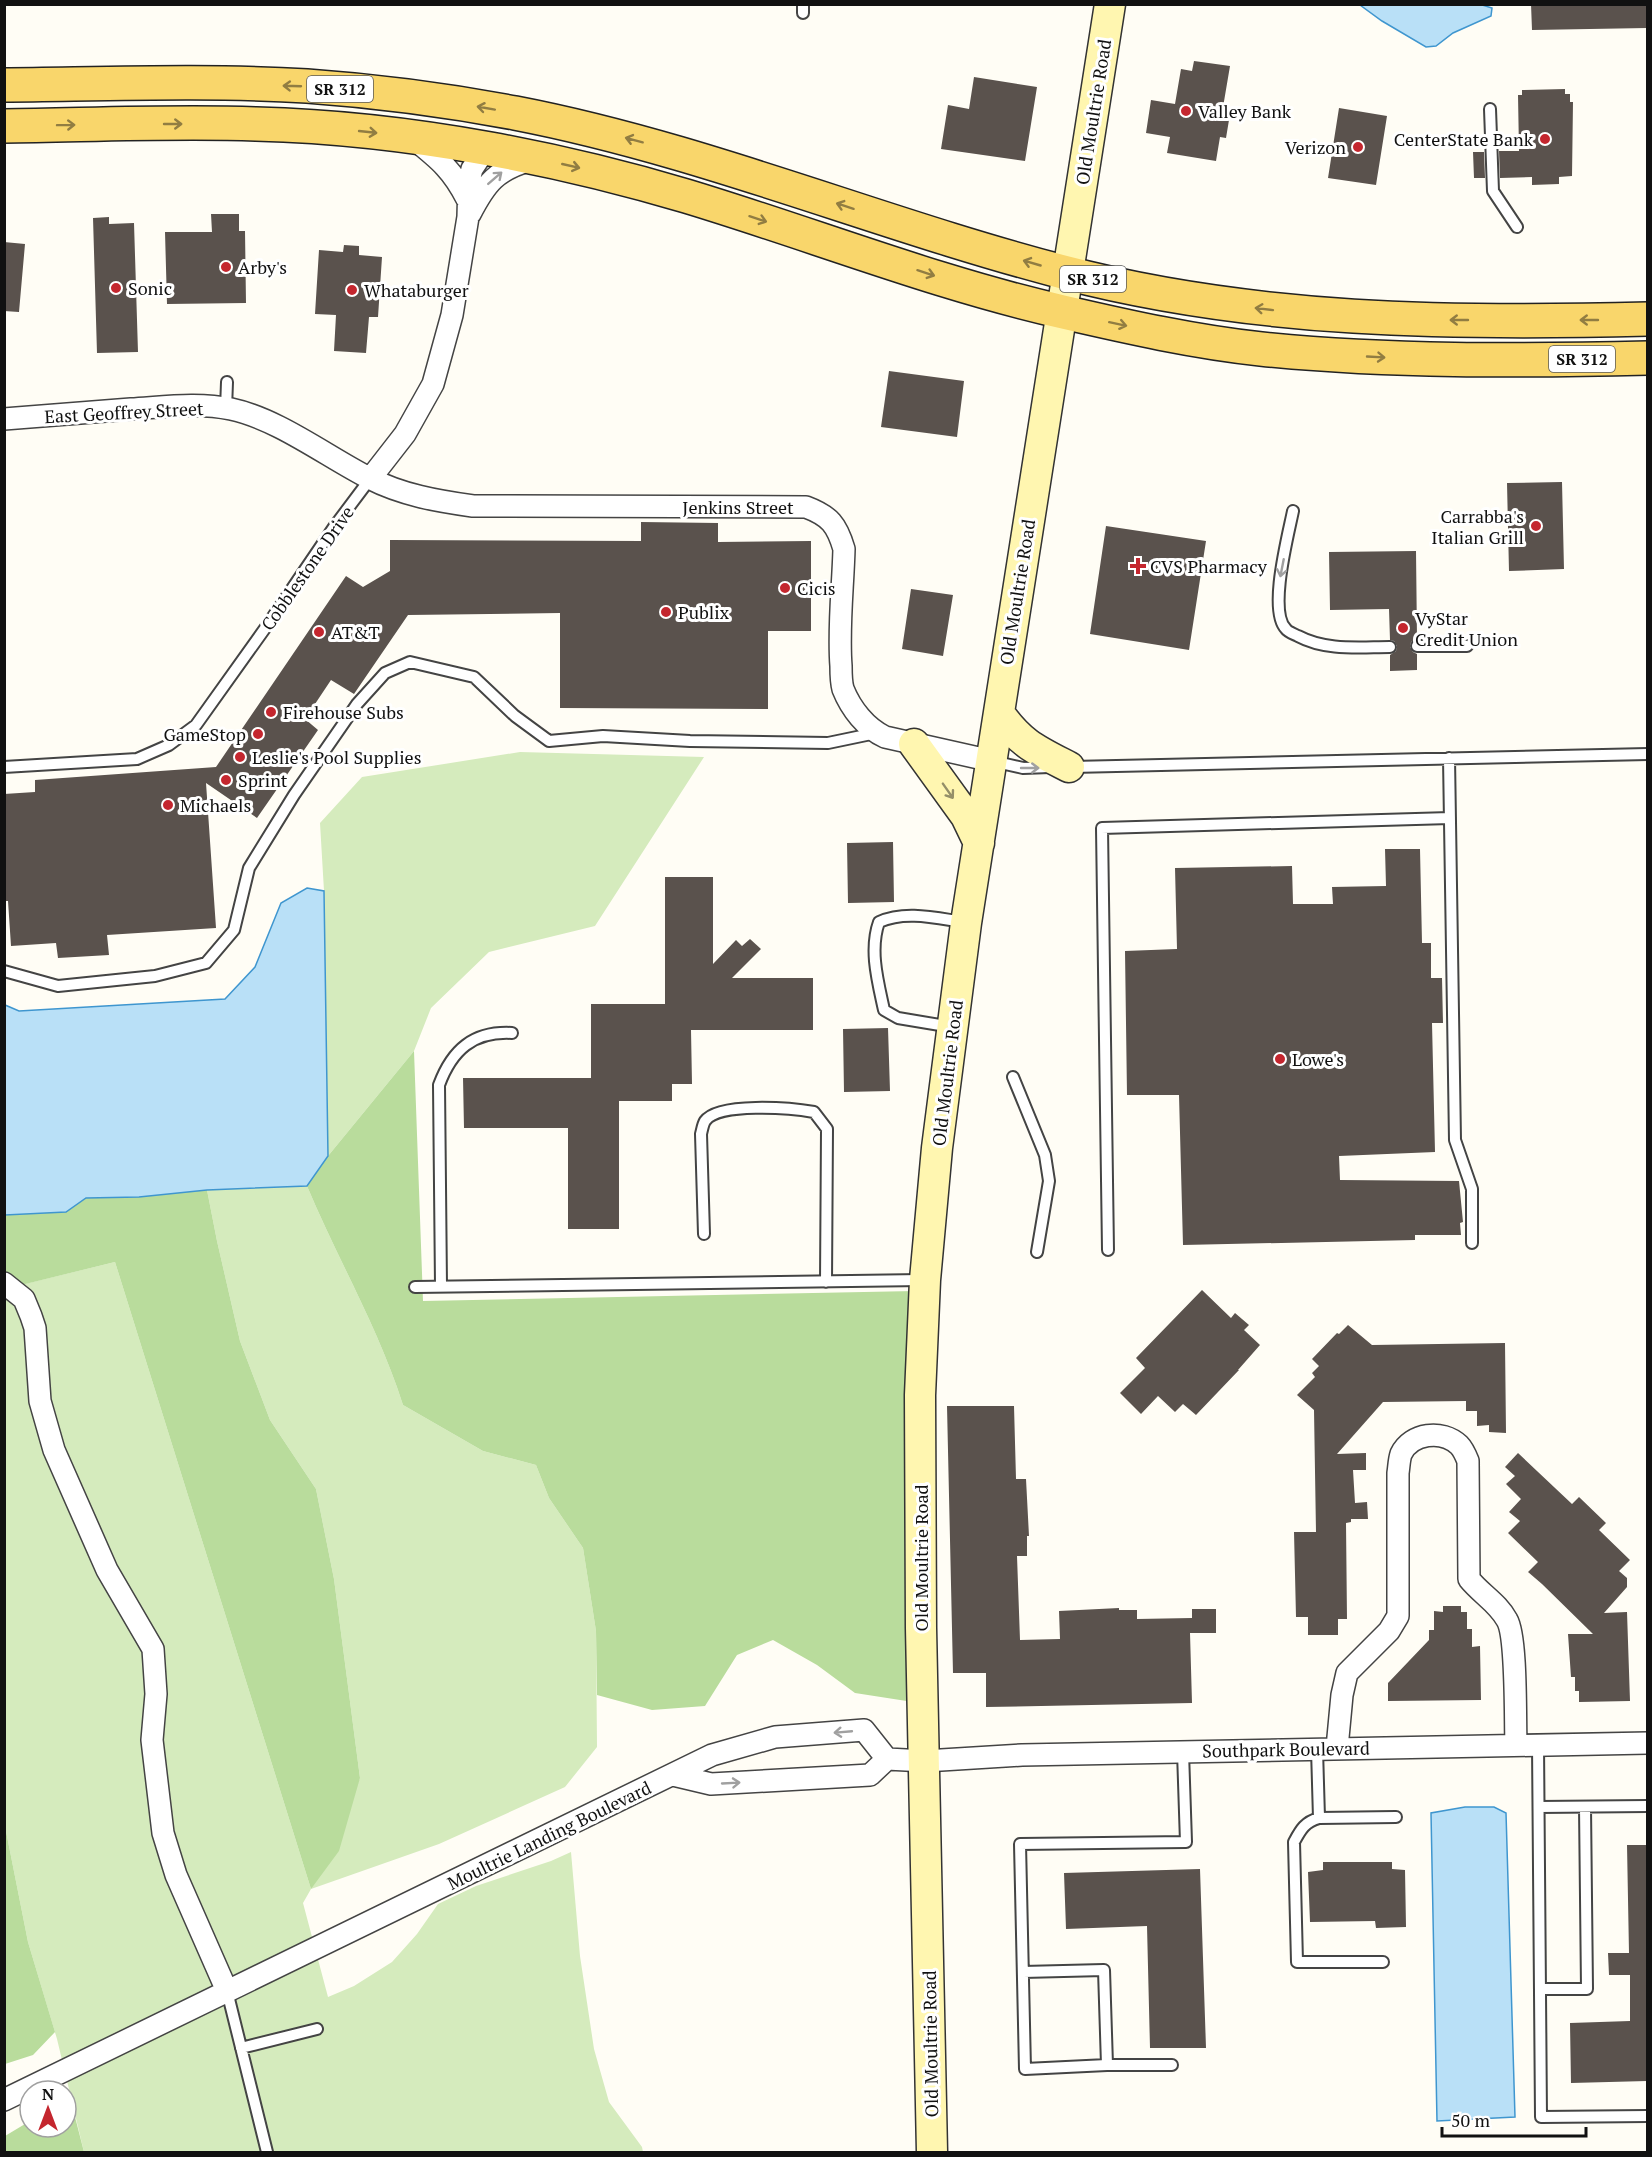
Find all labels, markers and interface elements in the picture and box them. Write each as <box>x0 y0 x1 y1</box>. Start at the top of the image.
street label: Old Moultrie Road <box>1070 38 1116 186</box>
road number: SR 312 <box>307 76 373 102</box>
one-way arrow <box>283 80 303 91</box>
place label: Valley Bank <box>1198 99 1292 123</box>
one-way arrow <box>477 102 496 113</box>
marker: Valley Bank <box>1179 104 1193 118</box>
one-way arrow <box>162 118 182 129</box>
one-way arrow <box>55 119 75 131</box>
one-way arrow <box>357 126 377 137</box>
place label: CenterState Bank <box>1394 127 1534 151</box>
marker: CenterState Bank <box>1538 132 1552 146</box>
one-way arrow <box>625 134 644 146</box>
place label: Verizon <box>1285 135 1346 159</box>
marker: Verizon <box>1351 140 1365 154</box>
one-way arrow <box>561 161 580 173</box>
one-way arrow <box>487 171 502 185</box>
one-way arrow <box>836 200 855 211</box>
one-way arrow <box>748 215 767 226</box>
place label: Arby's <box>238 255 287 279</box>
one-way arrow <box>1023 257 1042 269</box>
marker: Arby's <box>219 260 233 274</box>
road number: SR 312 <box>1060 266 1126 292</box>
one-way arrow <box>916 268 935 279</box>
place label: Sonic <box>128 276 172 300</box>
place label: Whataburger <box>364 278 469 302</box>
marker: Sonic <box>109 281 123 295</box>
marker: Whataburger <box>345 283 359 297</box>
one-way arrow <box>1255 303 1275 314</box>
one-way arrow <box>1449 314 1469 326</box>
one-way arrow <box>1580 314 1600 326</box>
one-way arrow <box>1108 319 1127 330</box>
road number: SR 312 <box>1549 346 1615 372</box>
one-way arrow <box>1366 352 1386 363</box>
street label: East Geoffrey Street <box>44 396 204 428</box>
street label: Jenkins Street <box>682 495 794 519</box>
street label: Cobblestone Drive <box>255 501 359 635</box>
place label: Carrabba's Italian Grill <box>1431 504 1524 549</box>
street label: Old Moultrie Road <box>994 518 1040 666</box>
marker: Carrabba's Italian Grill <box>1529 519 1543 533</box>
place label: CVS Pharmacy <box>1150 554 1268 578</box>
one-way arrow <box>1276 558 1287 578</box>
marker: CVS Pharmacy <box>1131 559 1145 573</box>
place label: Cicis <box>797 576 836 600</box>
marker: Cicis <box>778 581 792 595</box>
place label: Publix <box>678 600 730 624</box>
marker: Publix <box>659 605 673 619</box>
place label: VyStar Credit Union <box>1415 606 1518 651</box>
place label: AT&T <box>331 620 380 644</box>
marker: VyStar Credit Union <box>1396 621 1410 635</box>
marker: AT&T <box>312 625 326 639</box>
place label: Firehouse Subs <box>283 700 404 724</box>
marker: Firehouse Subs <box>264 705 278 719</box>
place label: GameStop <box>163 722 246 746</box>
marker: GameStop <box>251 727 265 741</box>
place label: Leslie's Pool Supplies <box>252 745 421 769</box>
marker: Leslie's Pool Supplies <box>233 750 247 764</box>
one-way arrow <box>1020 762 1040 774</box>
place label: Sprint <box>238 768 288 792</box>
marker: Sprint <box>219 773 233 787</box>
one-way arrow <box>942 783 954 799</box>
place label: Michaels <box>180 793 251 817</box>
marker: Michaels <box>161 798 175 812</box>
street label: Old Moultrie Road <box>926 999 968 1147</box>
place label: Lowe's <box>1292 1047 1344 1071</box>
marker: Lowe's <box>1273 1052 1287 1066</box>
street label: Old Moultrie Road <box>909 1484 933 1632</box>
one-way arrow <box>833 1726 853 1737</box>
street label: Southpark Boulevard <box>1202 1736 1370 1762</box>
street label: Moultrie Landing Boulevard <box>443 1775 655 1895</box>
one-way arrow <box>720 1777 740 1788</box>
street label: Old Moultrie Road <box>917 1970 943 2118</box>
north arrow <box>18 2079 78 2139</box>
text: N <box>42 2083 54 2105</box>
scale bar <box>1442 2100 1586 2138</box>
text: 50 m <box>1451 2108 1491 2132</box>

